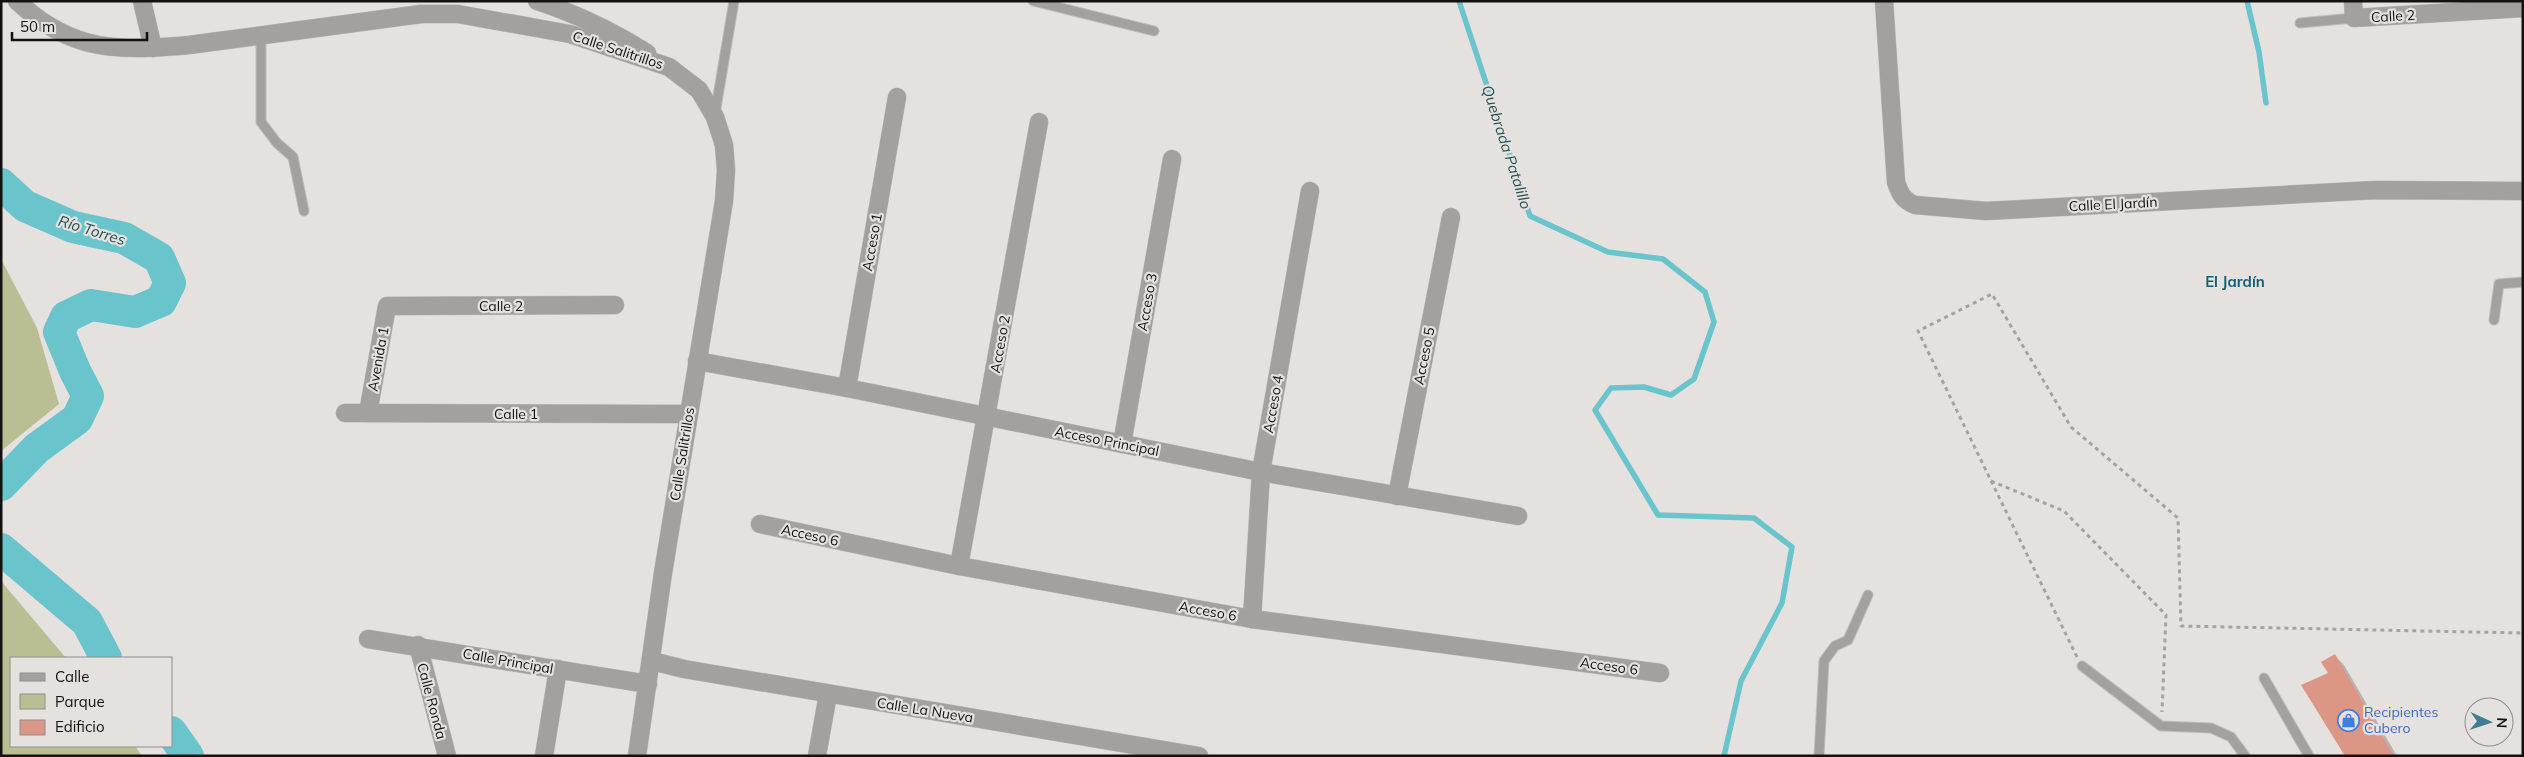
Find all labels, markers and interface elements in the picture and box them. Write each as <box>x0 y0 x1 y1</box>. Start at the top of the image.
street label: Calle 2 <box>2371 6 2415 26</box>
scale bar <box>12 10 148 42</box>
text: 50 m <box>20 17 55 36</box>
street label: Calle Salitrillos <box>570 27 666 73</box>
water label: Quebrada Patalillo <box>1478 83 1536 212</box>
street label: Calle El Jardín <box>2068 193 2158 215</box>
water label: Río Torres <box>56 211 128 249</box>
street label: Acceso 1 <box>858 212 886 272</box>
street label: Acceso 3 <box>1133 272 1161 332</box>
district label: El Jardín <box>2205 272 2265 291</box>
street label: Calle 2 <box>479 297 523 315</box>
street label: Acceso 2 <box>986 314 1014 374</box>
street label: Avenida 1 <box>363 325 393 393</box>
street label: Acceso 5 <box>1410 326 1438 386</box>
street label: Acceso 4 <box>1259 373 1287 434</box>
street label: Calle 1 <box>494 405 538 423</box>
street label: Calle Salitrillos <box>666 406 698 502</box>
street label: Acceso Principal <box>1053 422 1161 460</box>
street label: Acceso 6 <box>780 520 840 550</box>
street label: Acceso 6 <box>1178 597 1238 625</box>
street label: Calle Principal <box>461 644 555 678</box>
street label: Acceso 6 <box>1579 653 1639 679</box>
legend <box>10 657 172 747</box>
street label: Calle Ronda <box>413 661 451 741</box>
text: Calle <box>55 667 89 686</box>
text: Parque <box>55 692 105 711</box>
street label: Calle La Nueva <box>876 694 974 726</box>
north arrow <box>2464 697 2514 747</box>
place label: Recipientes Cubero <box>2364 703 2438 737</box>
shop icon: Recipientes Cubero <box>2336 708 2360 732</box>
text: Edificio <box>55 717 105 736</box>
text: N <box>2493 717 2511 728</box>

